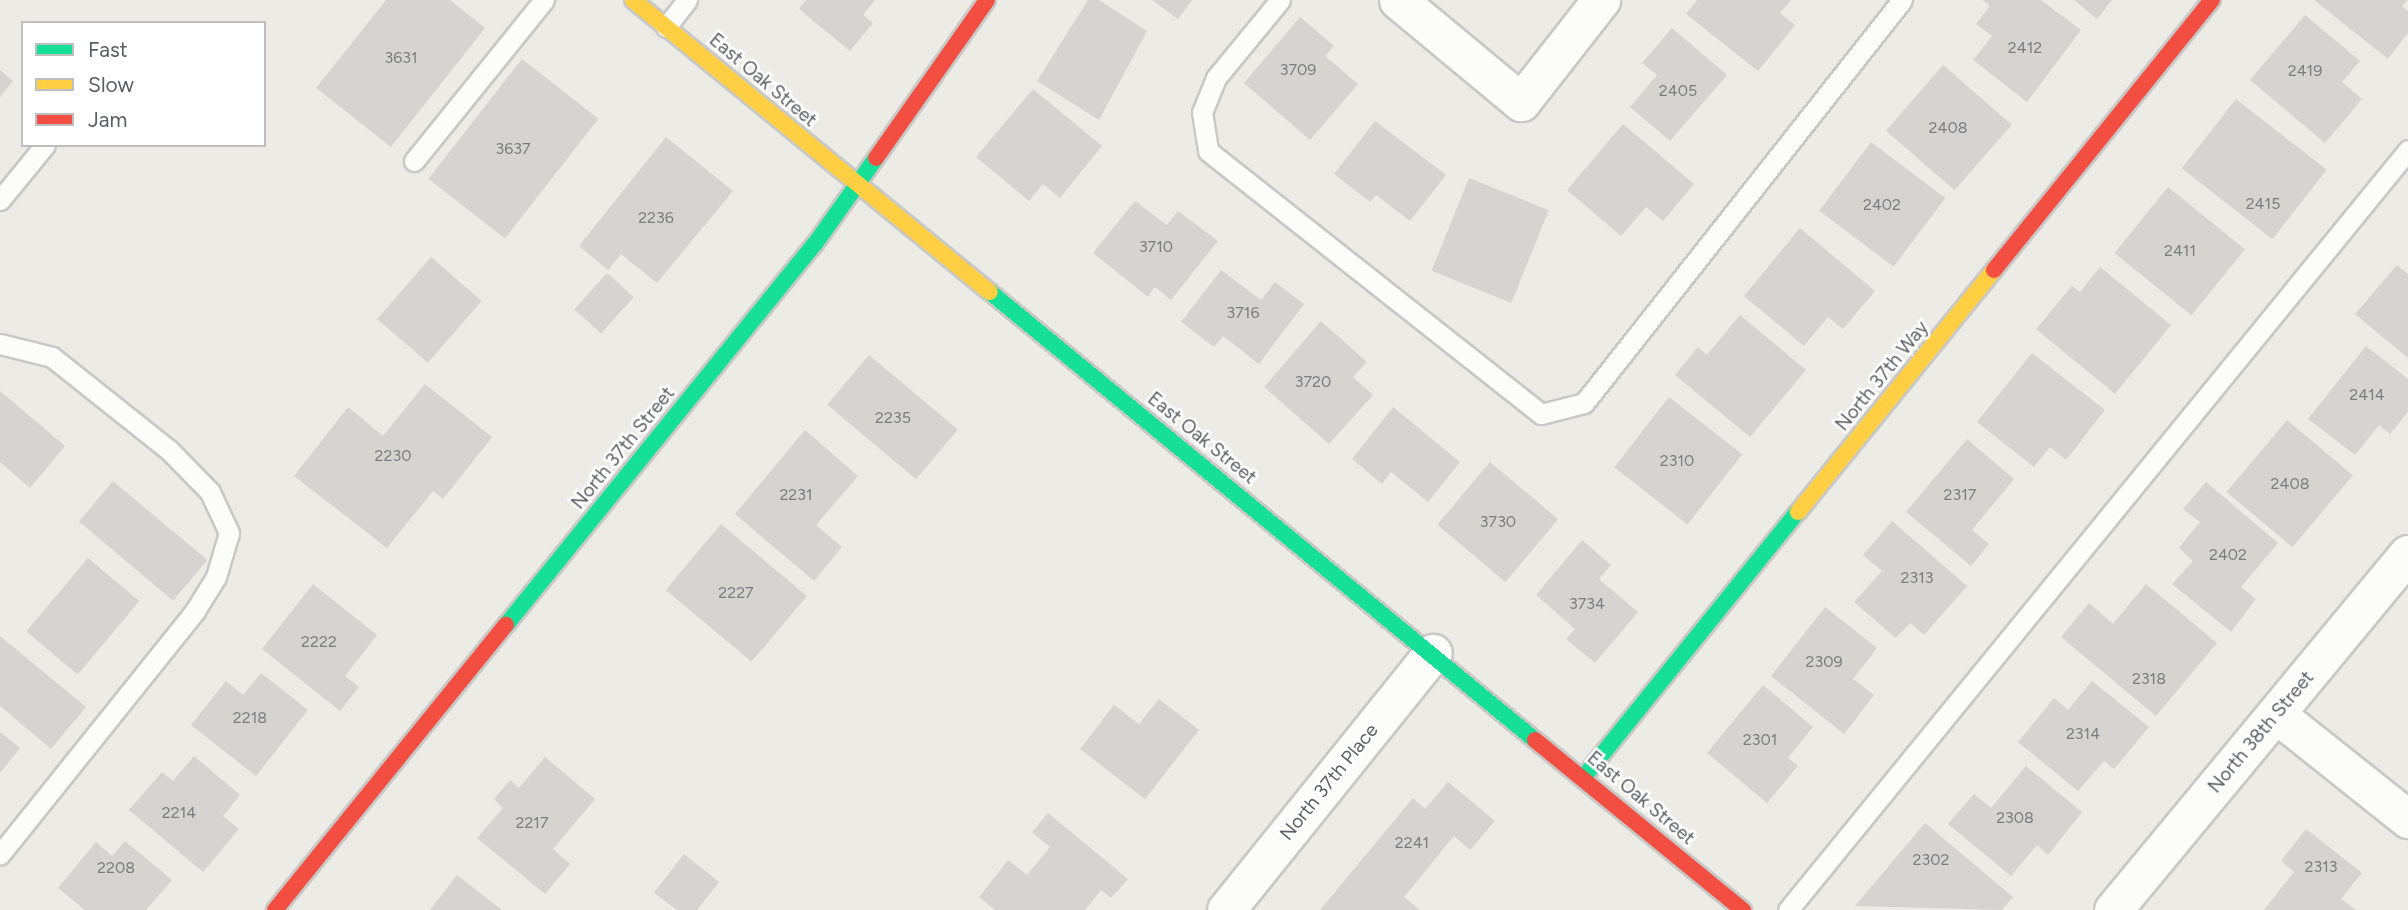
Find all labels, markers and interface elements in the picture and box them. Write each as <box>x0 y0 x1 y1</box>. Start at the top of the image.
legend <box>21 21 266 147</box>
street label: East Oak Street <box>705 28 821 132</box>
text: Fast <box>88 37 128 62</box>
house number: 2412 <box>2008 38 2042 58</box>
house number: 3631 <box>384 48 418 68</box>
house number: 3709 <box>1280 60 1316 80</box>
house number: 2419 <box>2288 61 2322 81</box>
text: Slow <box>88 72 134 97</box>
house number: 2405 <box>1659 81 1697 101</box>
text: Jam <box>88 107 127 132</box>
house number: 2408 <box>1929 118 1967 138</box>
house number: 3637 <box>495 139 531 159</box>
house number: 2415 <box>2246 194 2280 214</box>
house number: 2402 <box>1863 195 1901 215</box>
house number: 2236 <box>638 208 674 228</box>
house number: 3710 <box>1139 237 1173 257</box>
house number: 2411 <box>2164 241 2196 261</box>
house number: 3716 <box>1227 303 1259 323</box>
street label: North 37th Way <box>1831 317 1933 435</box>
house number: 3720 <box>1295 372 1331 392</box>
street label: North 37th Street <box>567 382 679 514</box>
house number: 2414 <box>2349 385 2385 405</box>
street label: East Oak Street <box>1143 387 1261 489</box>
house number: 2235 <box>875 408 911 428</box>
house number: 2230 <box>375 446 411 466</box>
house number: 2310 <box>1660 451 1694 471</box>
house number: 2408 <box>2271 474 2309 494</box>
house number: 2231 <box>779 485 813 505</box>
house number: 2317 <box>1944 485 1976 505</box>
house number: 3730 <box>1480 512 1516 532</box>
house number: 2402 <box>2209 545 2247 565</box>
house number: 2313 <box>1901 568 1933 588</box>
house number: 2227 <box>718 583 754 603</box>
house number: 3734 <box>1569 594 1605 614</box>
house number: 2222 <box>301 632 337 652</box>
house number: 2309 <box>1806 652 1842 672</box>
street label: North 38th Street <box>2203 666 2319 798</box>
house number: 2318 <box>2132 669 2166 689</box>
house number: 2218 <box>233 708 267 728</box>
street label: North 37th Place <box>1275 719 1383 845</box>
house number: 2314 <box>2066 724 2100 744</box>
house number: 2301 <box>1743 730 1777 750</box>
street label: East Oak Street <box>1583 746 1699 850</box>
house number: 2214 <box>162 803 196 823</box>
house number: 2308 <box>1996 808 2034 828</box>
house number: 2217 <box>515 813 549 833</box>
house number: 2241 <box>1395 833 1429 853</box>
house number: 2302 <box>1913 850 1949 870</box>
house number: 2313 <box>2305 857 2337 877</box>
house number: 2208 <box>97 858 135 878</box>

